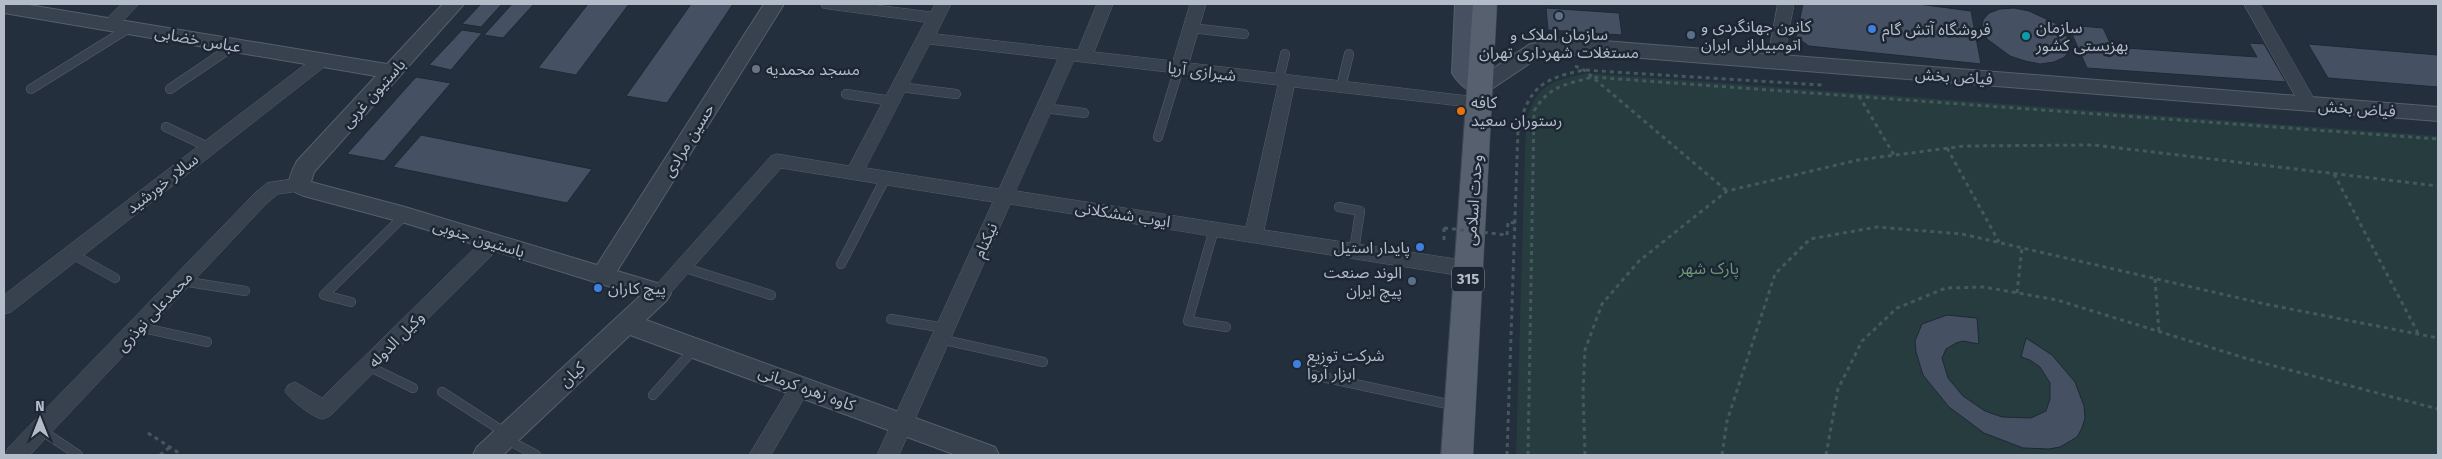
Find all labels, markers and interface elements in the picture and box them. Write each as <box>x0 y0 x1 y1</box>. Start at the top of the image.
marker: سازمان املاک و مستغلات شهرداری تهران <box>1553 10 1565 22</box>
place label: کانون جهانگردی و اتومبیلرانی ایران <box>1701 17 1811 54</box>
place label: سازمان بهزیستی کشور <box>2035 18 2128 55</box>
place label: فروشگاه آتش گام <box>1882 20 1991 42</box>
street label: عباس خضابی <box>153 23 242 56</box>
marker: فروشگاه آتش گام <box>1866 23 1878 35</box>
place label: سازمان املاک و مستغلات شهرداری تهران <box>1479 25 1639 62</box>
marker: کانون جهانگردی و اتومبیلرانی ایران <box>1685 29 1697 41</box>
marker: سازمان بهزیستی کشور <box>2020 30 2032 42</box>
street label: باستیون غربی <box>337 55 409 132</box>
street label: شیرازی آریا <box>1166 58 1237 85</box>
place label: مسجد محمدیه <box>766 60 860 79</box>
marker: مسجد محمدیه <box>750 63 762 75</box>
street label: فیاض بخش <box>1915 64 1993 89</box>
place label: کافه رستوران سعید <box>1471 93 1562 130</box>
street label: فیاض بخش <box>2318 96 2396 121</box>
street label: حسین مرادی <box>658 100 718 180</box>
marker: کافه رستوران سعید <box>1455 105 1467 117</box>
street label: سالار خورشید <box>123 149 202 217</box>
street label: وحدت اسلامی <box>1461 154 1486 246</box>
street label: ایوب ششکلانی <box>1074 198 1172 231</box>
street label: باستیون جنوبی <box>431 216 527 261</box>
street label: نیکنام <box>969 220 1004 262</box>
place label: پایدار استیل <box>1333 238 1410 258</box>
marker: پایدار استیل <box>1414 241 1426 253</box>
park label: پارک شهر <box>1678 259 1739 279</box>
place label: الوند صنعت پیچ ایران <box>1324 263 1402 303</box>
road number: 315 <box>1452 266 1484 292</box>
street label: محمدعلی نوذری <box>112 267 196 355</box>
marker: الوند صنعت پیچ ایران <box>1406 275 1418 287</box>
place label: پیچ کاران <box>608 279 666 301</box>
marker: پیچ کاران <box>592 282 604 294</box>
street label: وکیل الدوله <box>364 307 428 371</box>
place label: شرکت توزیع ابزار آروا <box>1307 346 1385 383</box>
street label: کیان <box>556 358 589 391</box>
marker: شرکت توزیع ابزار آروا <box>1291 358 1303 370</box>
street label: کاوه زهره کرمانی <box>756 362 858 415</box>
north arrow <box>15 394 65 444</box>
text: N <box>35 398 45 415</box>

